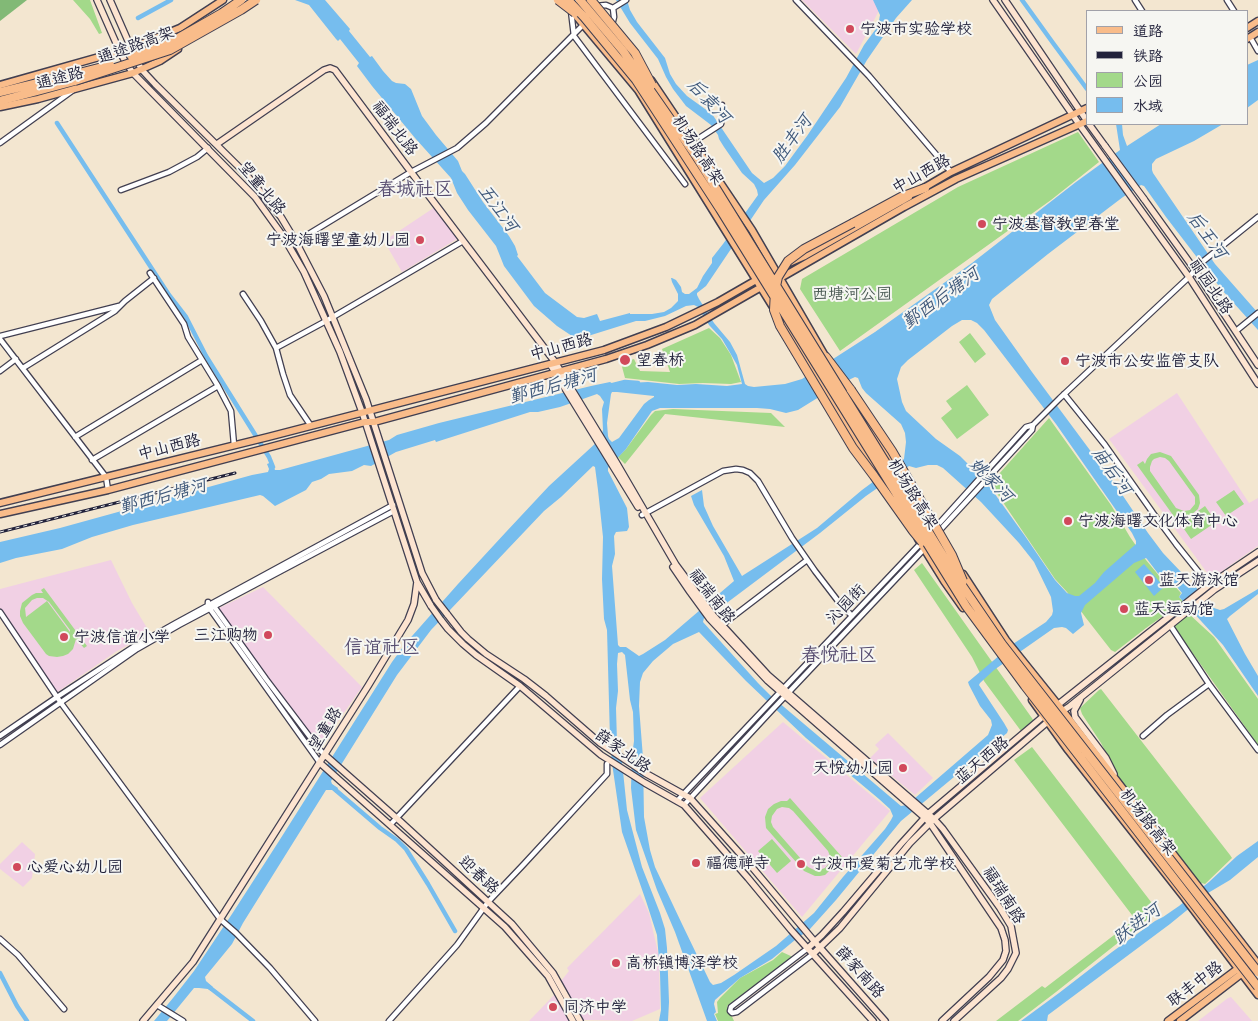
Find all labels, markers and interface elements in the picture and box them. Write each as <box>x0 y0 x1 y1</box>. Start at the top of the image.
legend <box>1086 10 1248 125</box>
place label: 宁波市实验学校 <box>860 19 972 39</box>
text: 道路 <box>1133 20 1163 40</box>
street label: 通途路高架 <box>95 22 177 68</box>
marker: 宁波市实验学校 <box>844 23 856 35</box>
text: 铁路 <box>1133 45 1163 65</box>
street label: 通途路 <box>34 63 86 93</box>
text: 公园 <box>1133 70 1163 90</box>
water label: 后袁河 <box>683 74 735 128</box>
text: 水域 <box>1133 95 1163 115</box>
street label: 福瑞北路 <box>368 97 422 159</box>
street label: 机场路高架 <box>668 111 728 189</box>
water label: 胜丰河 <box>767 111 817 167</box>
street label: 中山西路 <box>888 150 954 198</box>
street label: 望童北路 <box>234 157 290 219</box>
district label: 春城社区 <box>377 178 453 200</box>
water label: 五江河 <box>473 180 523 236</box>
water label: 后王河 <box>1182 207 1232 263</box>
place label: 宁波基督教望春堂 <box>992 214 1120 234</box>
marker: 宁波基督教望春堂 <box>976 218 988 230</box>
place label: 宁波海曙望童幼儿园 <box>266 230 410 250</box>
marker: 宁波海曙望童幼儿园 <box>414 234 426 246</box>
street label: 丽园北路 <box>1185 254 1237 318</box>
water label: 鄞西后塘河 <box>898 263 984 333</box>
park label: 西塘河公园 <box>812 284 892 304</box>
street label: 中山西路 <box>528 329 594 365</box>
place label: 望春桥 <box>636 350 684 370</box>
place label: 宁波市公安监管支队 <box>1075 351 1219 371</box>
marker: 望春桥 <box>618 353 632 367</box>
marker: 宁波市公安监管支队 <box>1059 355 1071 367</box>
water label: 鄞西后塘河 <box>507 364 599 408</box>
street label: 中山西路 <box>136 430 202 464</box>
water label: 庙后河 <box>1088 443 1136 499</box>
water label: 姚家河 <box>964 453 1018 507</box>
street label: 机场路高架 <box>884 455 942 533</box>
water label: 鄞西后塘河 <box>117 474 209 518</box>
place label: 宁波海曙文化体育中心 <box>1078 511 1238 531</box>
marker: 宁波海曙文化体育中心 <box>1062 515 1074 527</box>
street label: 福瑞南路 <box>685 565 739 627</box>
place label: 蓝天游泳馆 <box>1159 570 1239 590</box>
marker: 蓝天游泳馆 <box>1143 574 1155 586</box>
street label: 沁园街 <box>822 580 870 628</box>
place label: 蓝天运动馆 <box>1134 599 1214 619</box>
marker: 蓝天运动馆 <box>1118 603 1130 615</box>
place label: 三江购物 <box>194 625 258 645</box>
place label: 宁波信谊小学 <box>74 627 170 647</box>
marker: 三江购物 <box>262 629 274 641</box>
marker: 宁波信谊小学 <box>58 631 70 643</box>
district label: 信谊社区 <box>344 636 420 658</box>
district label: 春悦社区 <box>801 644 877 666</box>
street label: 望童路 <box>304 704 346 754</box>
street label: 薛家北路 <box>591 725 655 777</box>
street label: 蓝天西路 <box>951 732 1013 788</box>
place label: 天悦幼儿园 <box>813 758 893 778</box>
marker: 天悦幼儿园 <box>897 762 909 774</box>
street label: 机场路高架 <box>1116 785 1180 859</box>
street label: 迎春路 <box>455 852 503 898</box>
place label: 福德禅寺 <box>706 853 770 873</box>
place label: 宁波市爱菊艺术学校 <box>811 854 955 874</box>
place label: 心爱心幼儿园 <box>27 857 123 877</box>
marker: 福德禅寺 <box>690 857 702 869</box>
marker: 宁波市爱菊艺术学校 <box>795 858 807 870</box>
marker: 心爱心幼儿园 <box>11 861 23 873</box>
street label: 福瑞南路 <box>979 863 1029 927</box>
water label: 跃进河 <box>1109 899 1165 949</box>
street label: 薛家南路 <box>831 942 889 1002</box>
place label: 高桥镇博泽学校 <box>626 953 738 973</box>
marker: 高桥镇博泽学校 <box>610 957 622 969</box>
street label: 联丰中路 <box>1164 957 1226 1011</box>
place label: 同济中学 <box>563 997 627 1017</box>
marker: 同济中学 <box>547 1001 559 1013</box>

